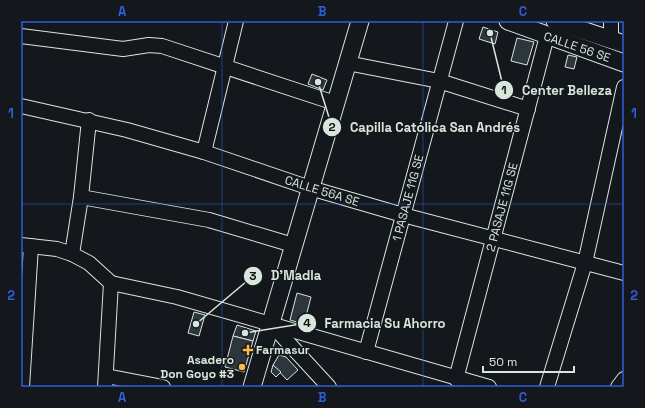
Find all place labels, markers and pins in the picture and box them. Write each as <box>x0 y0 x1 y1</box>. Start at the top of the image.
callout: Center Belleza <box>494 77 620 102</box>
callout: Capilla Católica San Andrés <box>322 115 528 140</box>
callout: D'Madla <box>243 263 329 288</box>
callout: Farmacia Su Ahorro <box>297 311 454 336</box>
place label: Farmasur <box>256 342 310 358</box>
marker: Farmasur <box>243 345 253 355</box>
place label: Asadero Don Goyo #3 <box>160 352 234 382</box>
marker: Asadero Don Goyo #3 <box>237 362 247 372</box>

